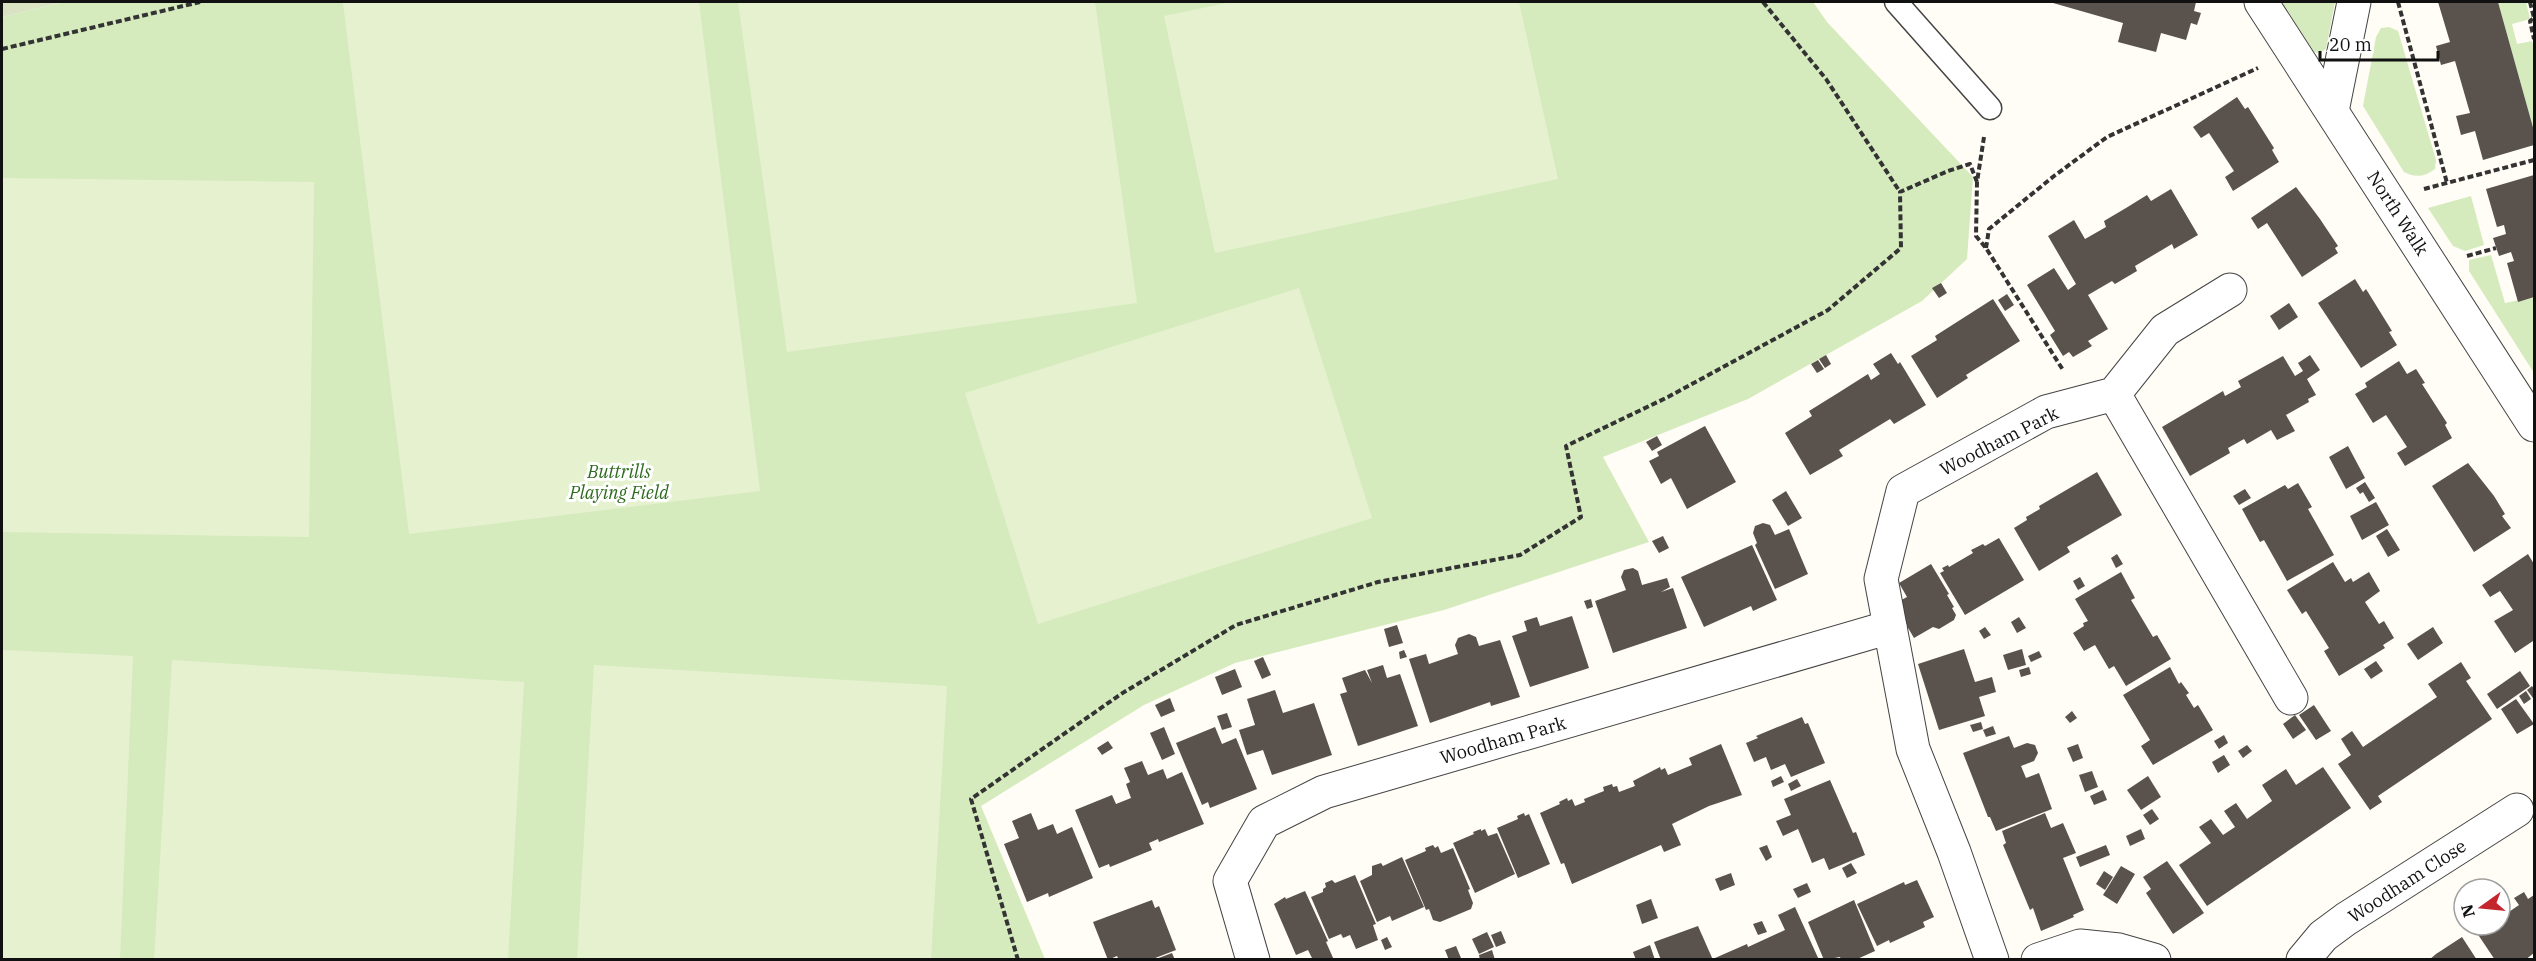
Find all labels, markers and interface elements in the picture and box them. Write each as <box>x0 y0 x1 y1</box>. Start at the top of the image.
scale bar <box>2320 24 2438 62</box>
text: 20 m <box>2329 33 2372 56</box>
street label: North Walk <box>2362 166 2434 260</box>
street label: Woodham Park <box>1936 401 2063 481</box>
park label: Buttrills Playing Field <box>568 460 669 504</box>
street label: Woodham Park <box>1437 711 1569 769</box>
street label: Woodham Close <box>2344 834 2470 928</box>
north arrow <box>2452 877 2512 937</box>
text: N <box>2456 902 2479 920</box>

